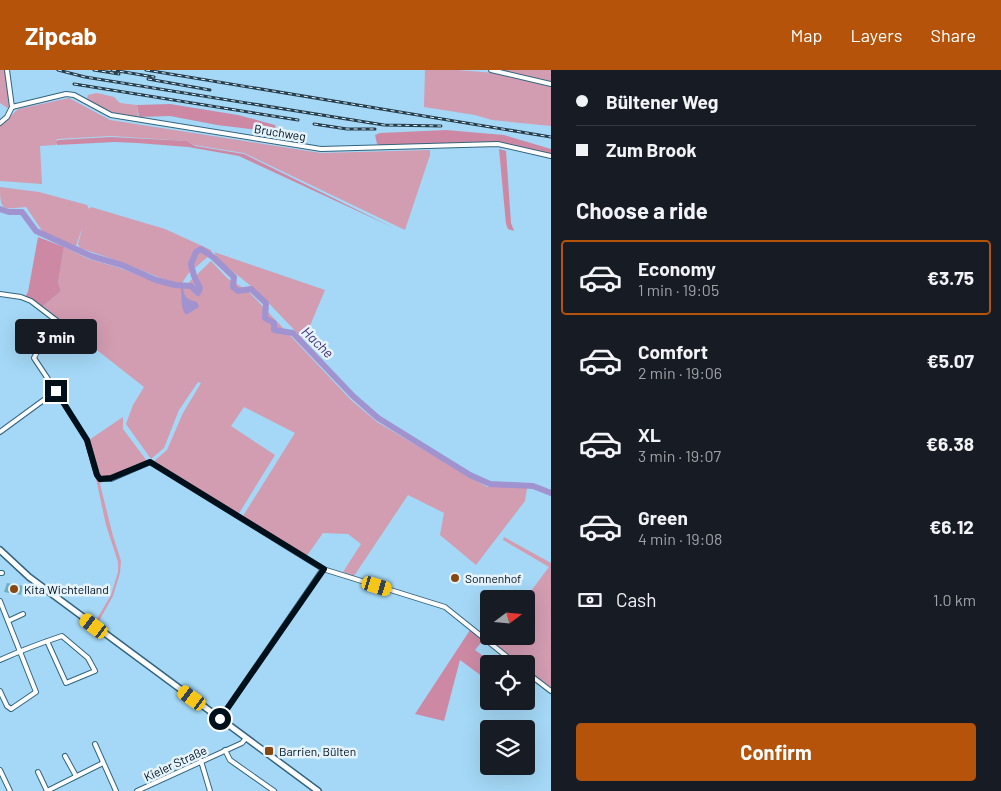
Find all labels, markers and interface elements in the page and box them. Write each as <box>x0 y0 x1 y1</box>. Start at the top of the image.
text: Zipcab <box>25 21 97 50</box>
text: Map <box>790 24 822 46</box>
text: Layers <box>850 24 903 46</box>
text: Share <box>931 24 976 46</box>
text: Bültener Weg <box>606 90 718 113</box>
street label: Bruchweg <box>253 121 307 143</box>
text: Zum Brook <box>606 138 697 161</box>
text: Choose a ride <box>576 197 708 223</box>
icon: car <box>578 255 623 300</box>
text: Economy <box>638 257 716 280</box>
text: €3.75 <box>927 266 974 289</box>
text: 1 min · 19:05 <box>638 280 719 299</box>
callout: 3 min <box>15 318 97 354</box>
water label: Hache <box>298 323 338 361</box>
text: 3 min <box>37 327 75 346</box>
icon: car <box>578 338 623 383</box>
text: Comfort <box>638 340 708 363</box>
text: €5.07 <box>927 349 974 372</box>
text: 2 min · 19:06 <box>638 363 722 382</box>
route end <box>45 380 67 402</box>
icon: car <box>578 421 623 466</box>
text: XL <box>638 423 661 446</box>
text: €6.38 <box>926 432 974 455</box>
text: 3 min · 19:07 <box>638 446 721 465</box>
icon: car <box>578 504 623 549</box>
text: Green <box>638 506 688 529</box>
text: €6.12 <box>929 515 974 538</box>
text: 4 min · 19:08 <box>638 529 722 548</box>
place label: Sonnenhof <box>465 571 521 585</box>
marker: Sonnenhof <box>449 572 461 584</box>
car <box>360 574 393 598</box>
place label: Kita Wichtelland <box>24 582 109 596</box>
marker: Kita Wichtelland <box>8 583 20 595</box>
icon: cash <box>576 586 604 614</box>
text: Cash <box>616 588 657 611</box>
north arrow <box>480 590 535 645</box>
map controls <box>480 590 535 775</box>
text: 1.0 km <box>933 590 976 609</box>
car <box>77 611 110 641</box>
button: locate <box>480 655 535 710</box>
car <box>175 683 208 713</box>
route start <box>209 708 231 730</box>
button: layers <box>480 720 535 775</box>
button: Confirm <box>576 723 976 781</box>
street label: Kieler Straße <box>141 742 209 784</box>
place label: Barrien, Bülten <box>279 744 356 758</box>
marker: Barrien, Bülten <box>263 745 275 757</box>

